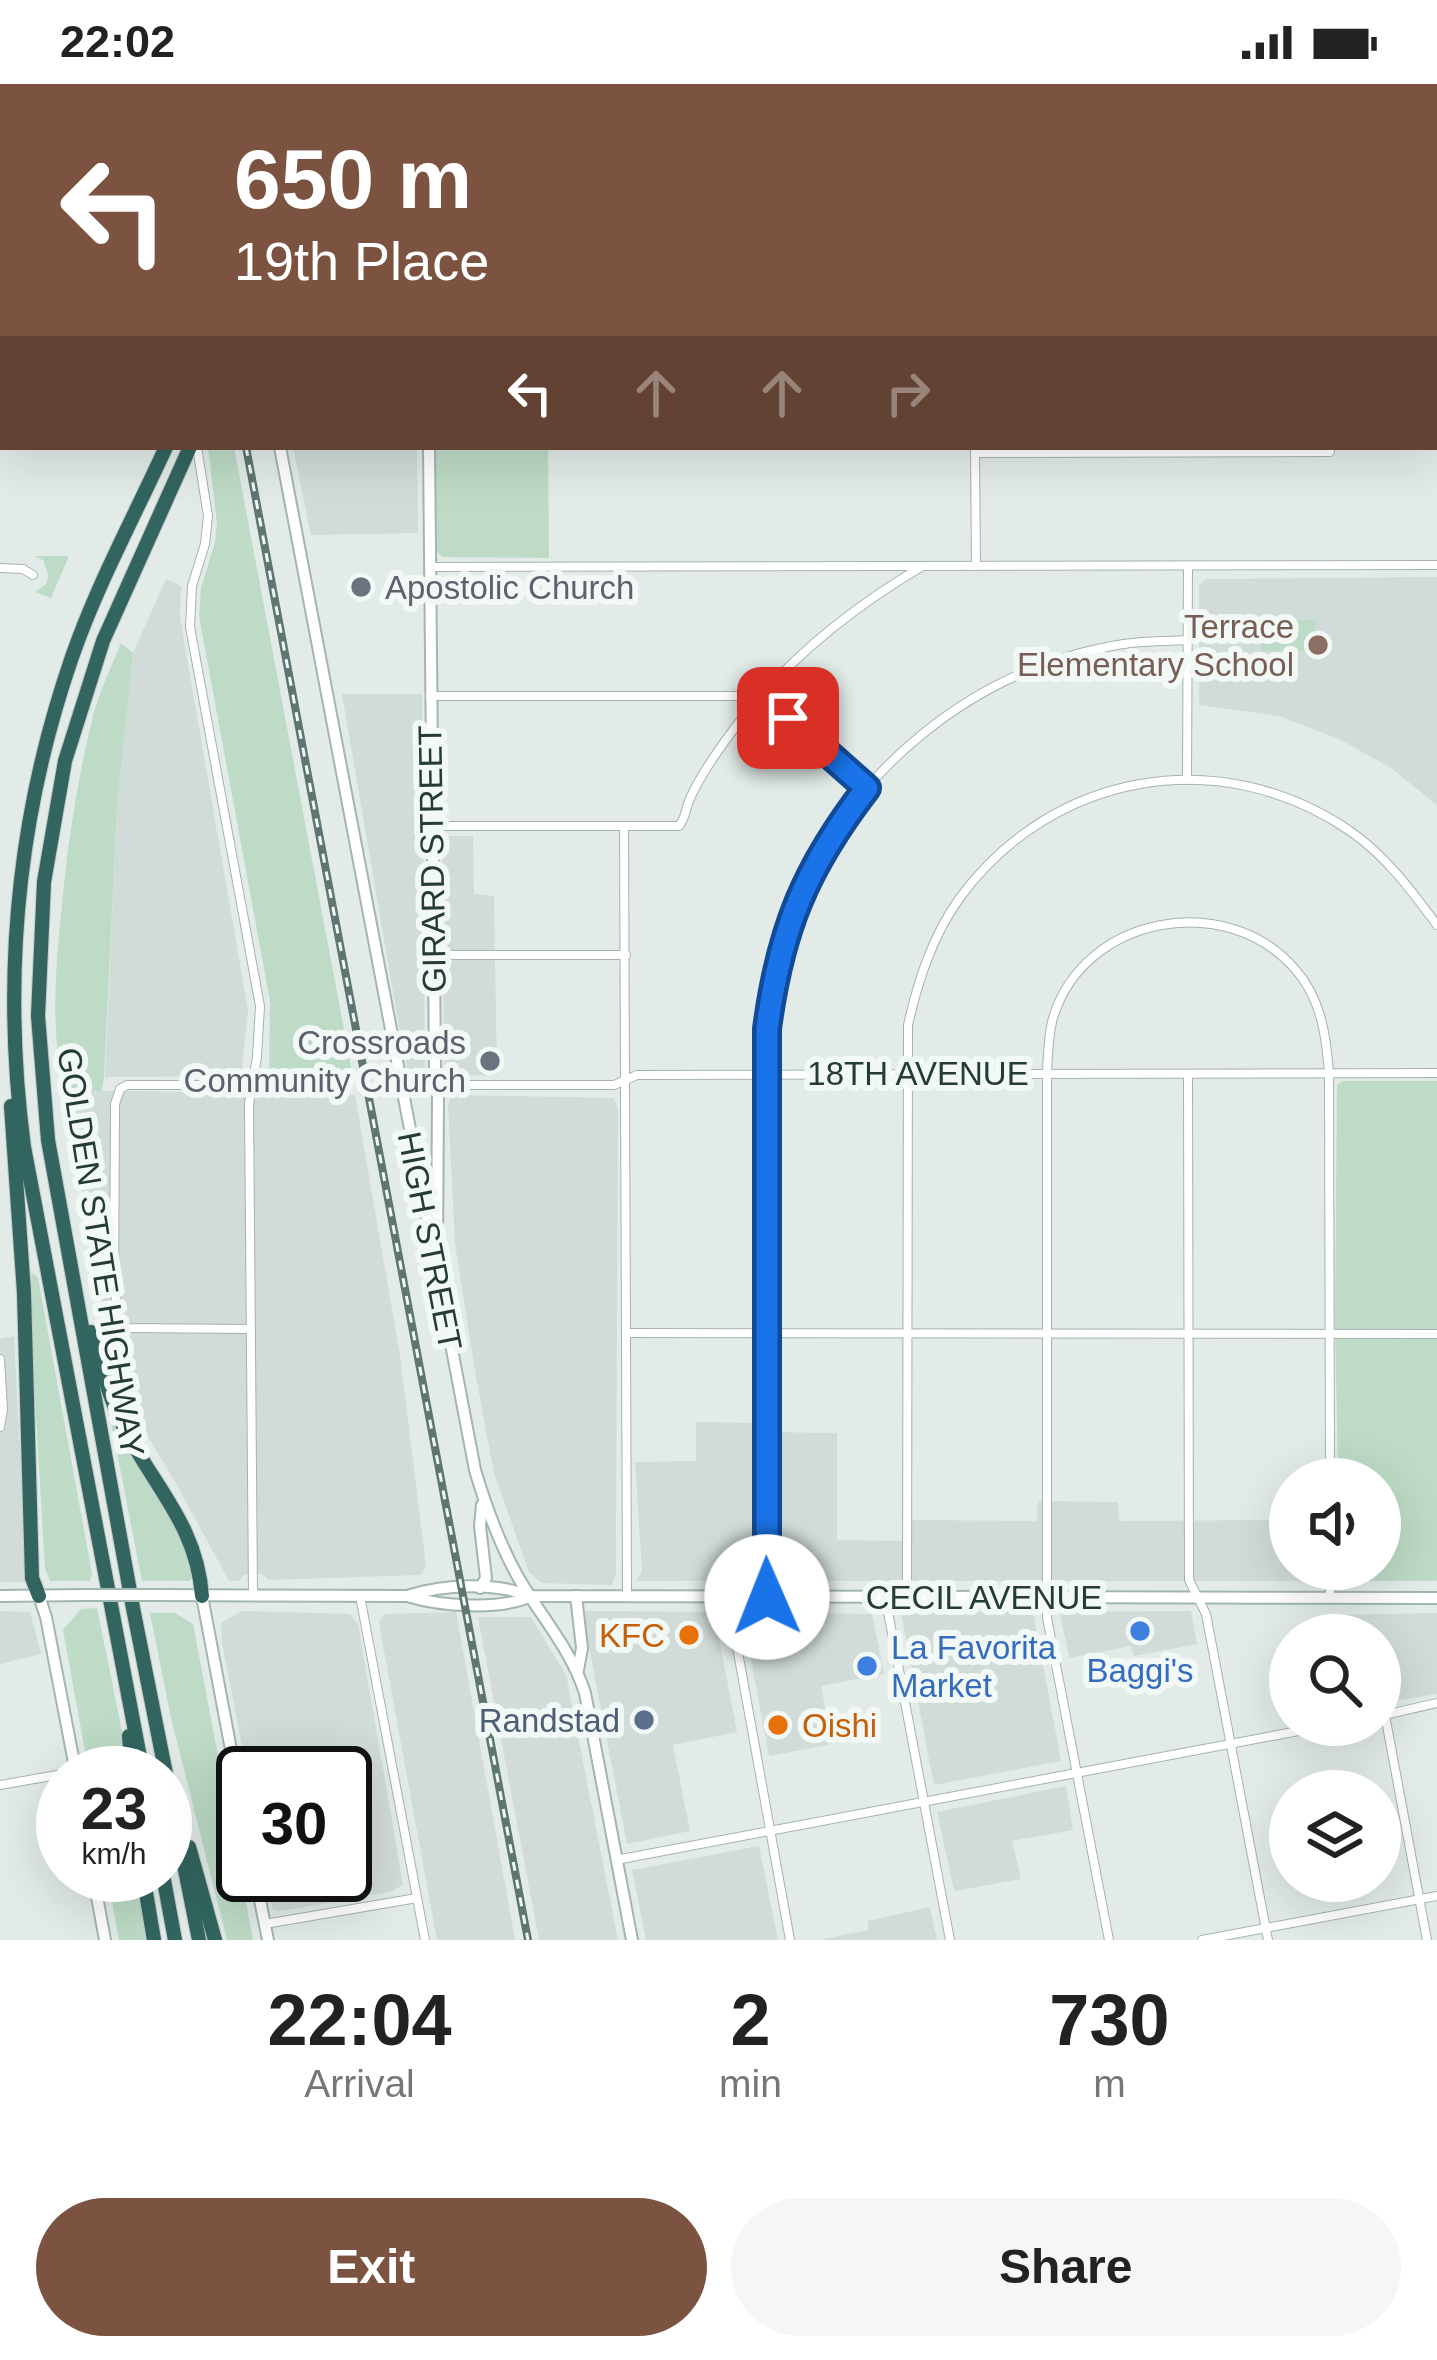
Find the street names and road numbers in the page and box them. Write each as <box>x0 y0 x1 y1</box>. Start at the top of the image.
street label: GIRARD STREET <box>411 725 453 993</box>
street label: GOLDEN STATE HIGHWAY <box>50 1045 152 1459</box>
street label: 18TH AVENUE <box>807 1055 1029 1092</box>
street label: HIGH STREET <box>391 1129 469 1353</box>
street label: CECIL AVENUE <box>866 1579 1102 1616</box>

